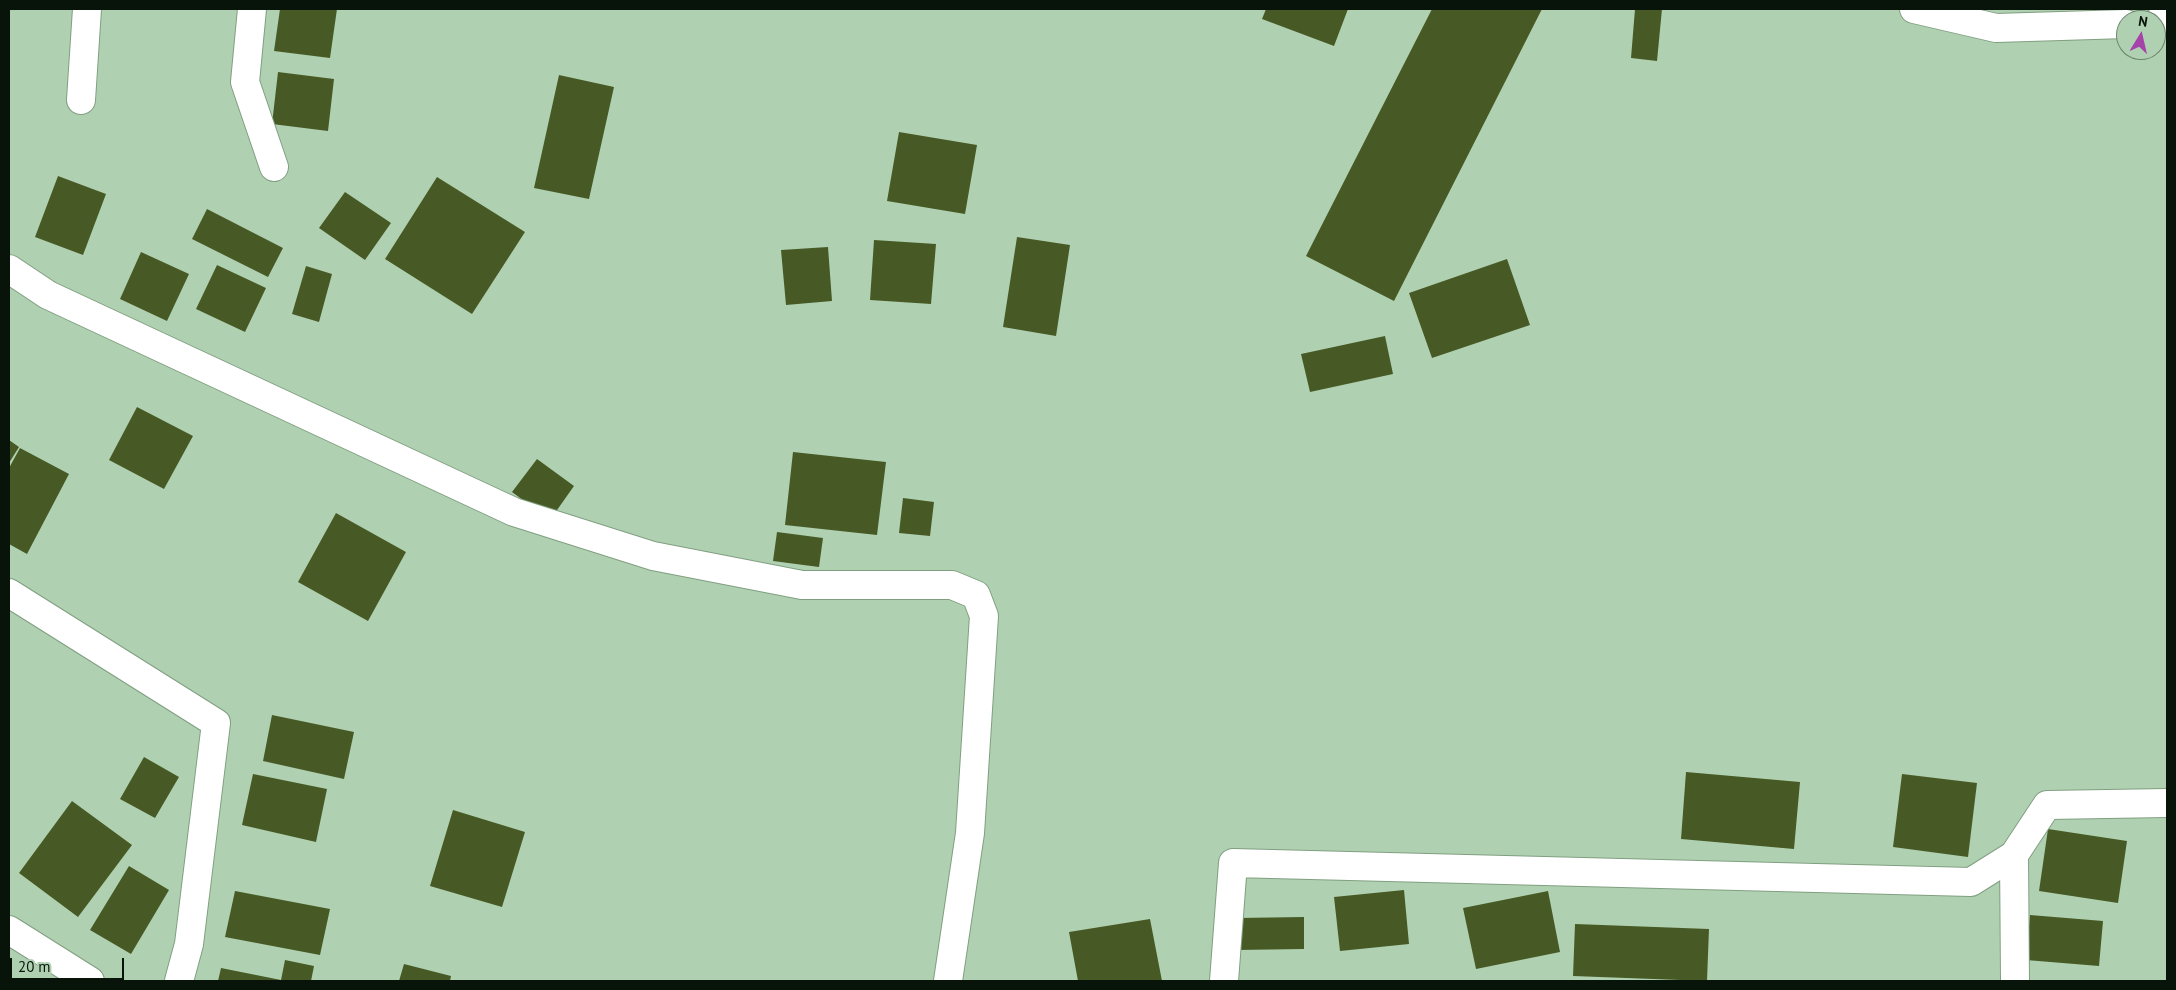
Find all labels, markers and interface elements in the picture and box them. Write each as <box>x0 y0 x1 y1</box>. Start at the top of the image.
north arrow <box>2116 10 2166 60</box>
text: N <box>2137 12 2149 31</box>
scale bar <box>12 948 126 980</box>
text: 20 m <box>18 957 51 976</box>

